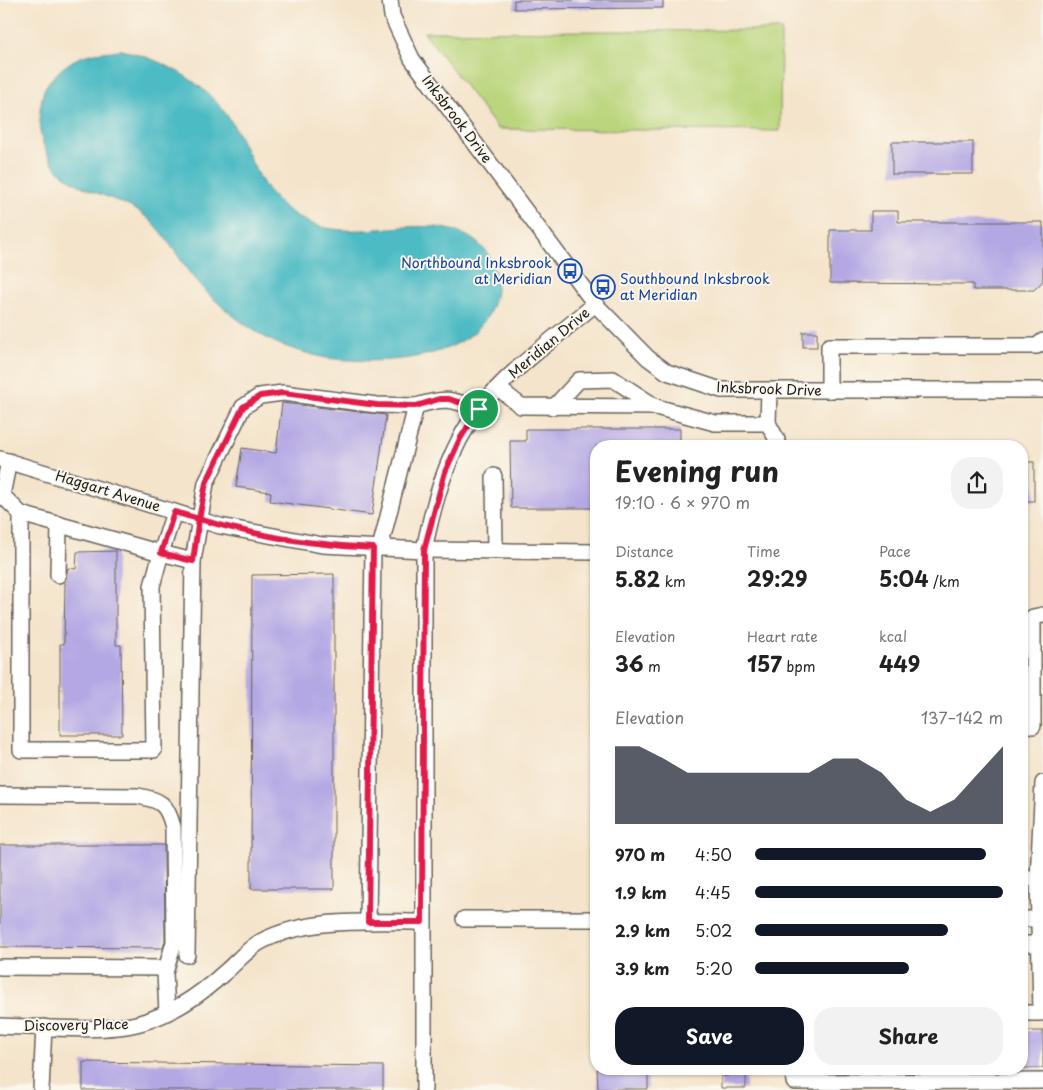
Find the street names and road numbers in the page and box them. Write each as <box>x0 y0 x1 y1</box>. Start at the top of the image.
street label: Inksbrook Drive <box>417 70 497 167</box>
street label: Meridian Drive <box>503 302 594 383</box>
street label: Inksbrook Drive <box>716 376 822 401</box>
street label: Haggart Avenue <box>53 465 164 517</box>
street label: Discovery Place <box>23 1013 129 1036</box>

